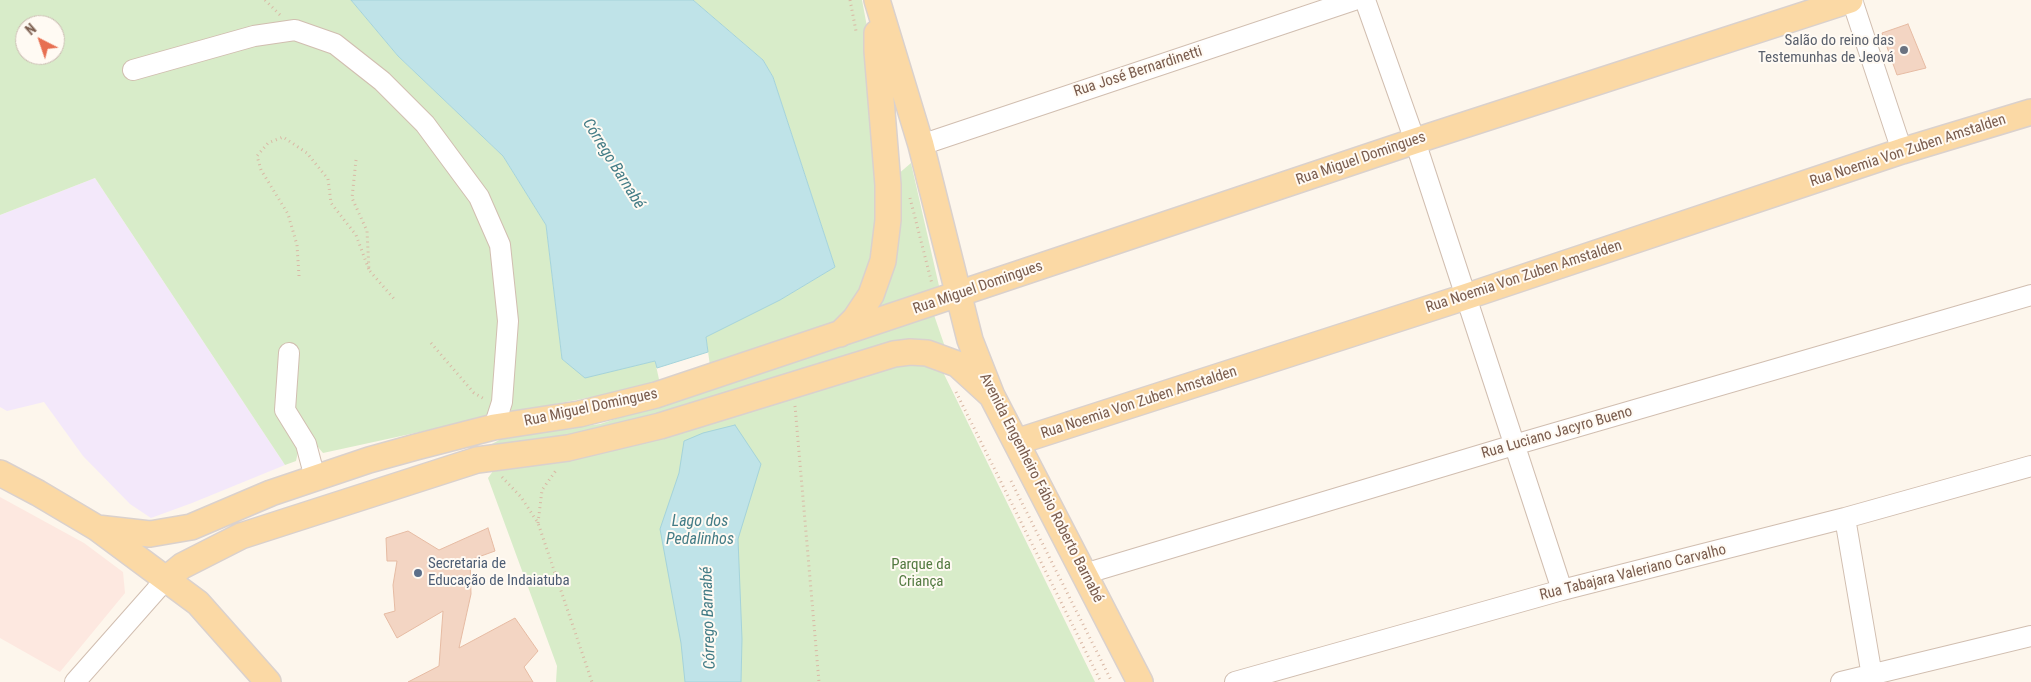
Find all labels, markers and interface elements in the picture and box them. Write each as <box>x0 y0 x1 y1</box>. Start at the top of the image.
north arrow <box>15 15 65 65</box>
text: N <box>22 21 39 38</box>
place label: Salão do reino das Testemunhas de Jeová <box>1758 32 1894 67</box>
street label: Rua José Bernardinetti <box>1071 43 1205 101</box>
marker: Salão do reino das Testemunhas de Jeová <box>1898 44 1910 56</box>
street label: Rua Noemia Von Zuben Amstalden <box>1808 111 2008 191</box>
water label: Córrego Barnabé <box>578 115 648 213</box>
street label: Rua Miguel Domingues <box>1294 128 1428 190</box>
street label: Rua Noemia Von Zuben Amstalden <box>1424 237 1624 317</box>
street label: Rua Miguel Domingues <box>911 257 1045 319</box>
street label: Rua Noemia Von Zuben Amstalden <box>1039 363 1239 443</box>
street label: Avenida Engenheiro Fábio Roberto Barnabé <box>975 370 1107 606</box>
street label: Rua Miguel Domingues <box>523 385 659 431</box>
street label: Rua Luciano Jacyro Bueno <box>1480 403 1634 463</box>
water label: Lago dos Pedalinhos <box>666 512 734 550</box>
street label: Rua Tabajara Valeriano Carvalho <box>1538 541 1728 605</box>
place label: Secretaria de Educação de Indaiatuba <box>428 555 570 590</box>
park label: Parque da Criança <box>891 556 951 591</box>
water label: Córrego Barnabé <box>698 566 720 670</box>
marker: Secretaria de Educação de Indaiatuba <box>412 567 424 579</box>

